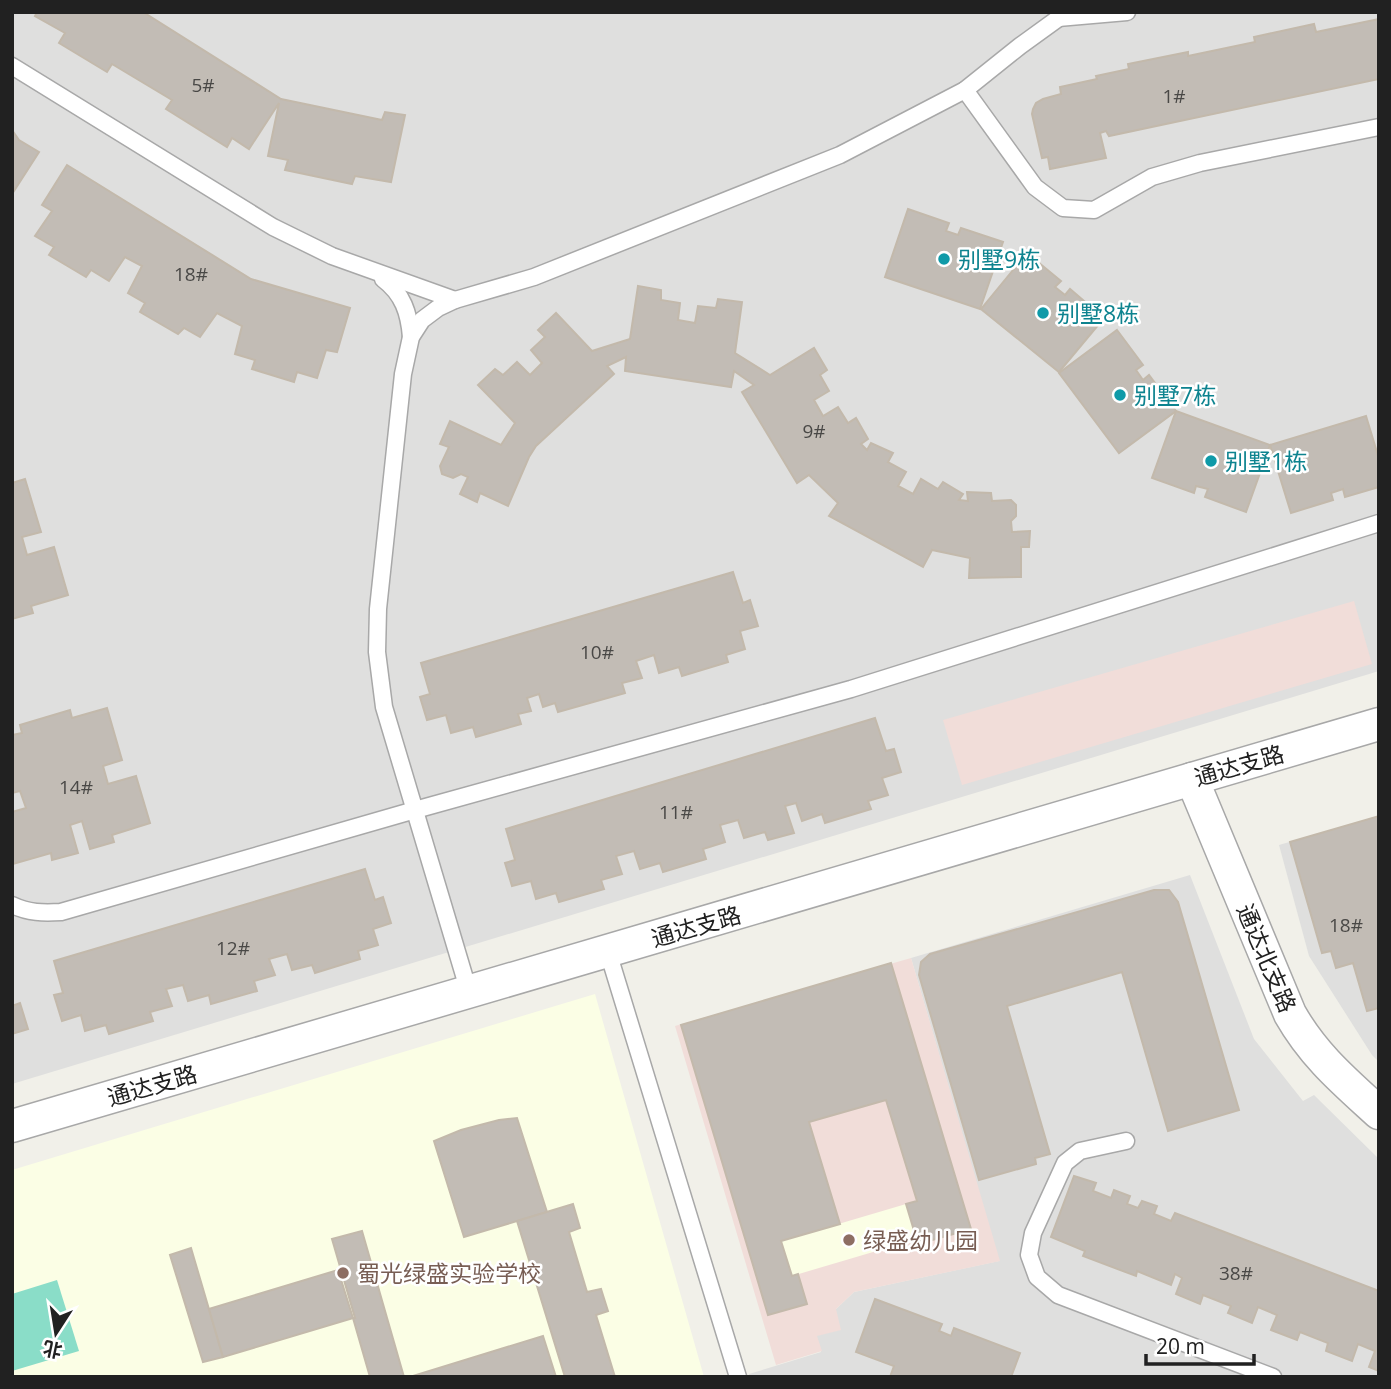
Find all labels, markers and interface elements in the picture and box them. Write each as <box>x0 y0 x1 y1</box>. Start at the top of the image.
house number: 5# <box>191 72 215 98</box>
house number: 1# <box>1162 83 1186 109</box>
place label: 别墅9栋 <box>958 243 1040 275</box>
marker: 别墅9栋 <box>936 251 952 267</box>
house number: 18# <box>174 261 208 287</box>
place label: 别墅8栋 <box>1057 297 1139 329</box>
marker: 别墅8栋 <box>1035 305 1051 321</box>
place label: 别墅7栋 <box>1134 379 1216 411</box>
marker: 别墅7栋 <box>1112 387 1128 403</box>
house number: 9# <box>802 418 826 444</box>
place label: 别墅1栋 <box>1225 445 1307 477</box>
marker: 别墅1栋 <box>1203 453 1219 469</box>
house number: 10# <box>580 639 614 665</box>
street label: 通达支路 <box>1190 737 1288 793</box>
house number: 14# <box>59 774 93 800</box>
house number: 11# <box>659 799 693 825</box>
street label: 通达支路 <box>647 898 745 954</box>
street label: 通达北支路 <box>1230 899 1304 1017</box>
house number: 18# <box>1329 912 1363 938</box>
house number: 12# <box>216 935 250 961</box>
street label: 通达支路 <box>103 1057 201 1113</box>
place label: 绿盛幼儿园 <box>863 1224 978 1256</box>
marker: 绿盛幼儿园 <box>841 1232 857 1248</box>
place label: 蜀光绿盛实验学校 <box>357 1257 541 1289</box>
house number: 38# <box>1219 1260 1253 1286</box>
marker: 蜀光绿盛实验学校 <box>335 1265 351 1281</box>
north arrow <box>21 1298 91 1368</box>
scale bar <box>1146 1322 1254 1366</box>
text: 20 m <box>1156 1332 1205 1360</box>
text: 北 <box>40 1335 64 1364</box>

